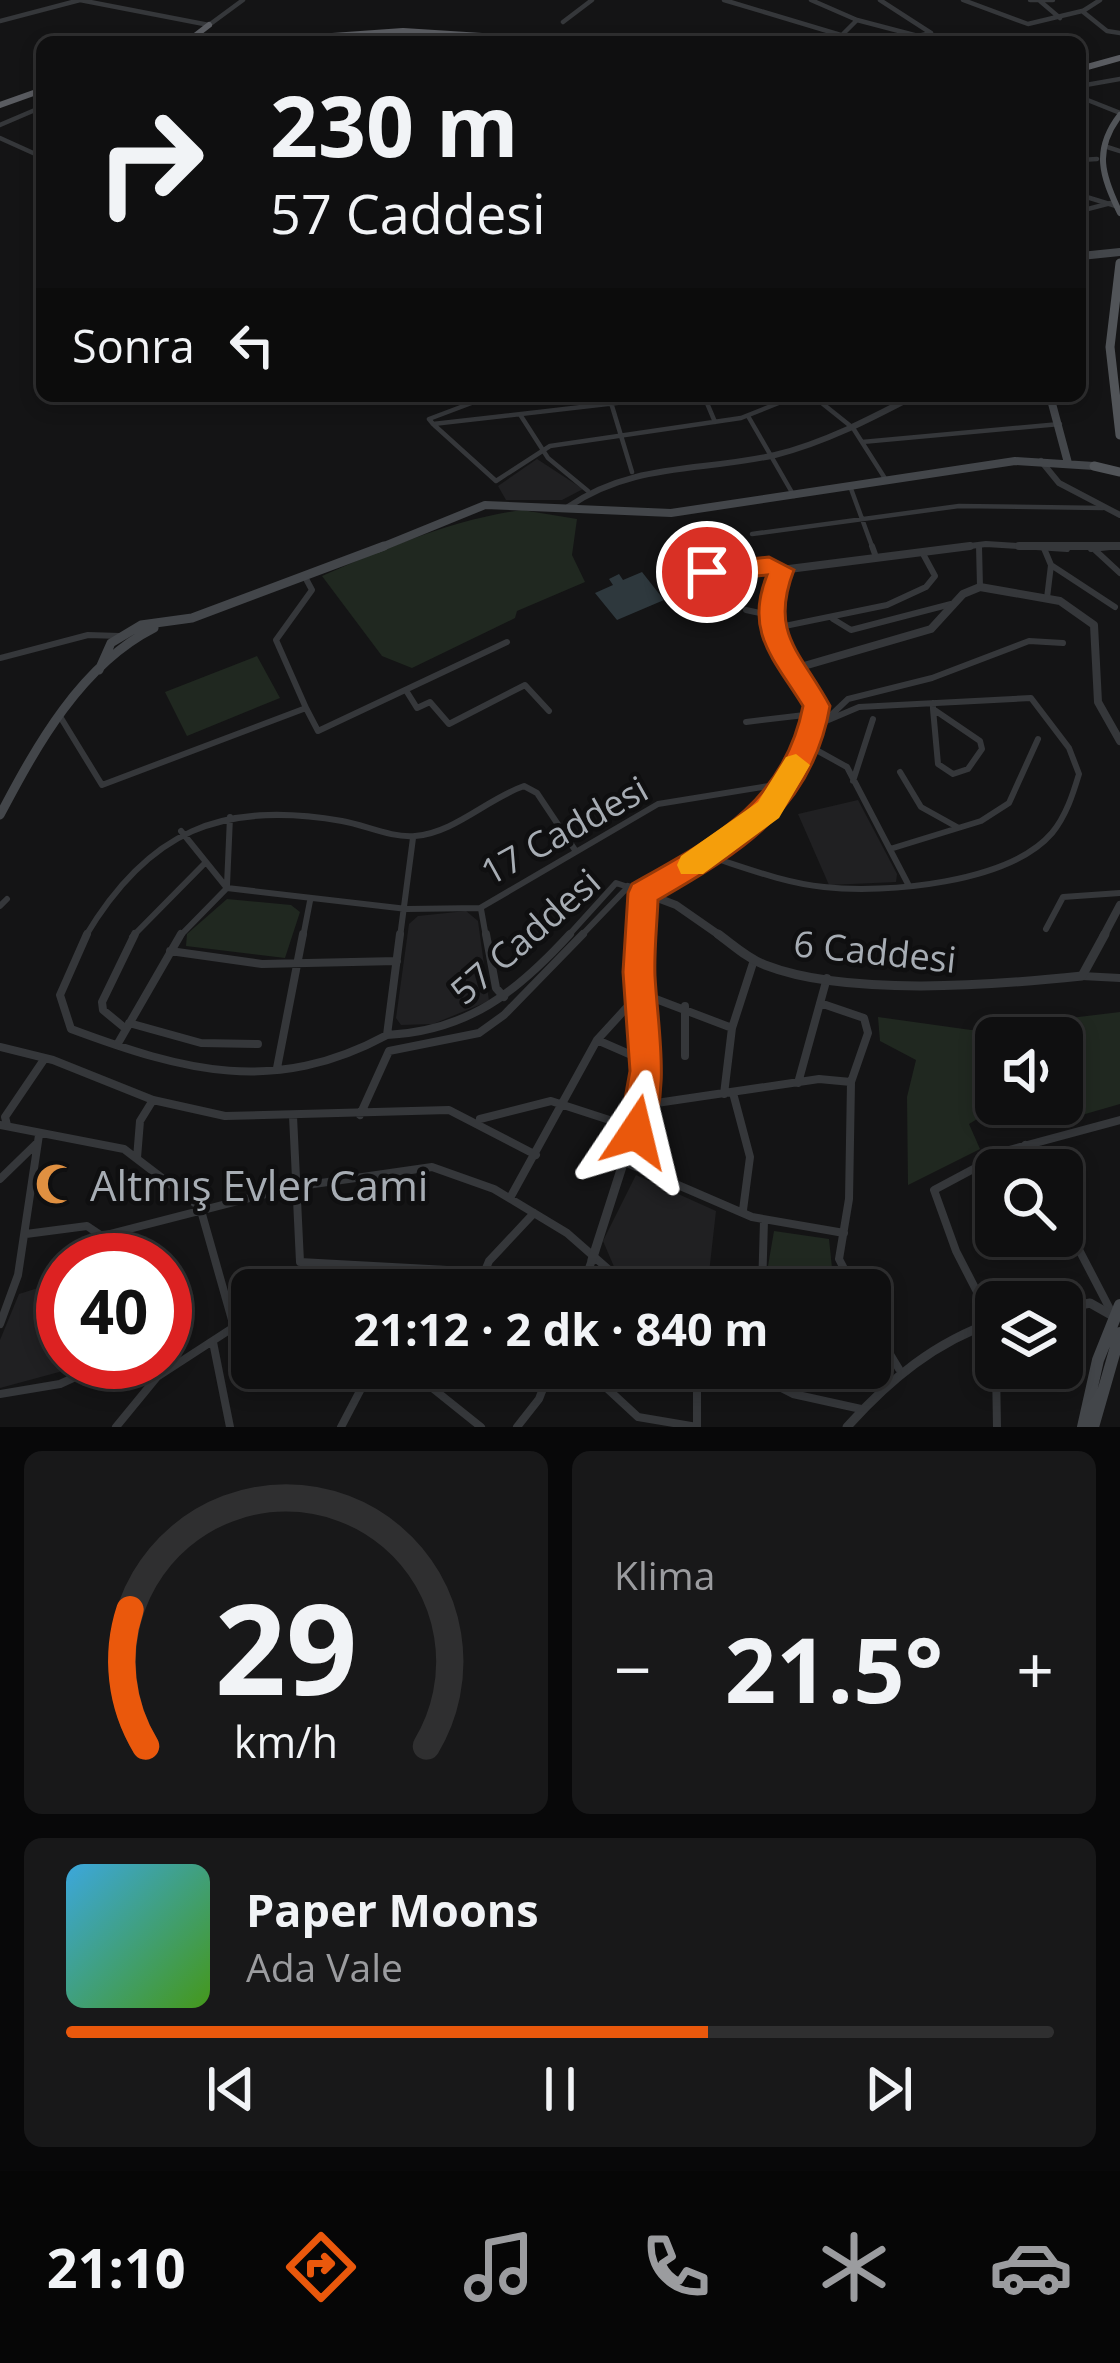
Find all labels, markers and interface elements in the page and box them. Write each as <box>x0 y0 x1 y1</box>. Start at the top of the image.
text: 230 m <box>270 67 518 182</box>
icon: right <box>72 84 228 240</box>
text: 57 Caddesi <box>270 176 546 250</box>
icon: left <box>219 312 285 378</box>
text: Sonra <box>72 315 195 376</box>
pin <box>656 521 758 623</box>
icon: arrive <box>674 539 740 605</box>
street label: 17 Caddesi <box>472 764 656 896</box>
street label: 57 Caddesi <box>440 857 610 1015</box>
street label: 6 Caddesi <box>791 918 959 984</box>
map controls <box>975 1017 1083 1389</box>
button: sound <box>975 1017 1083 1125</box>
position arrow <box>573 1069 699 1195</box>
button: search <box>975 1149 1083 1257</box>
place label: Altmış Evler Cami <box>90 1156 428 1213</box>
mosque icon: Altmış Evler Cami <box>33 1161 79 1207</box>
speed limit sign: 40 <box>36 1233 192 1389</box>
button: layers <box>975 1281 1083 1389</box>
text: 21:12 · 2 dk · 840 m <box>353 1298 769 1359</box>
text: Klima <box>614 1548 715 1601</box>
text: 29 <box>215 1562 357 1732</box>
text: 21.5° <box>725 1607 943 1729</box>
text: − <box>614 1623 652 1713</box>
text: + <box>1016 1623 1054 1713</box>
text: km/h <box>234 1711 338 1770</box>
text: Paper Moons <box>246 1879 539 1940</box>
text: Ada Vale <box>246 1940 403 1993</box>
icon: previous <box>198 2056 264 2122</box>
icon: pause <box>527 2056 593 2122</box>
icon: next <box>856 2056 922 2122</box>
icon: directions <box>279 2225 363 2309</box>
icon: music <box>457 2225 541 2309</box>
icon: phone <box>634 2225 718 2309</box>
icon: climate <box>812 2225 896 2309</box>
icon: car <box>989 2225 1073 2309</box>
text: 21:10 <box>47 2230 186 2304</box>

